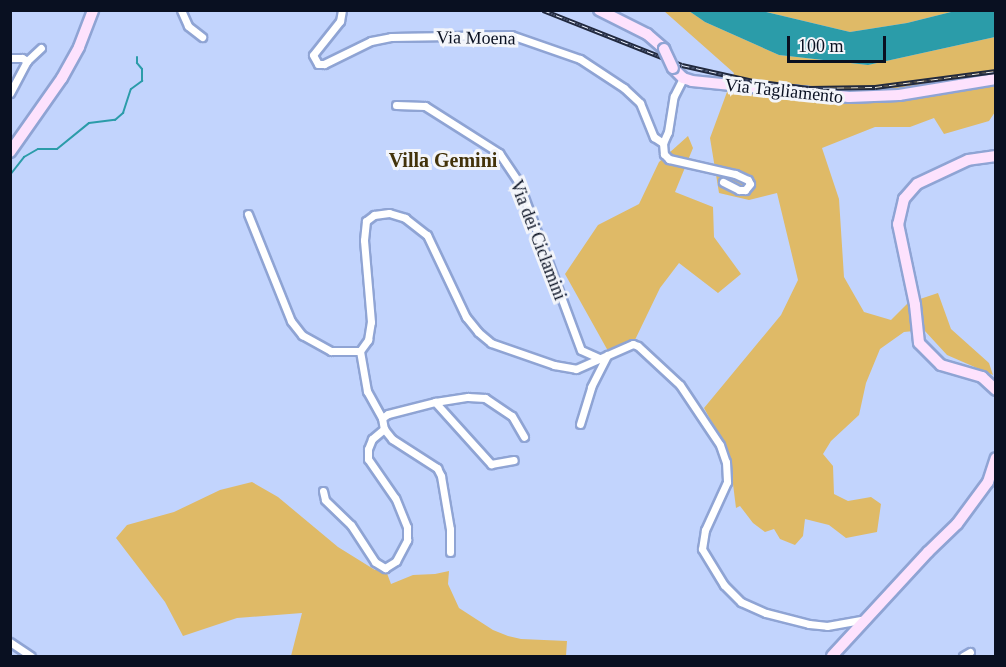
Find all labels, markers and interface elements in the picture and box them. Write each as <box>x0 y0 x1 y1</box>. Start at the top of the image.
scale bar <box>790 24 889 62</box>
street label: Via Moena <box>436 27 516 49</box>
text: 100 m <box>798 36 844 56</box>
street label: Via Tagliamento <box>724 74 844 108</box>
district label: Villa Gemini <box>389 148 497 172</box>
street label: Via dei Ciclamini <box>505 177 571 303</box>

